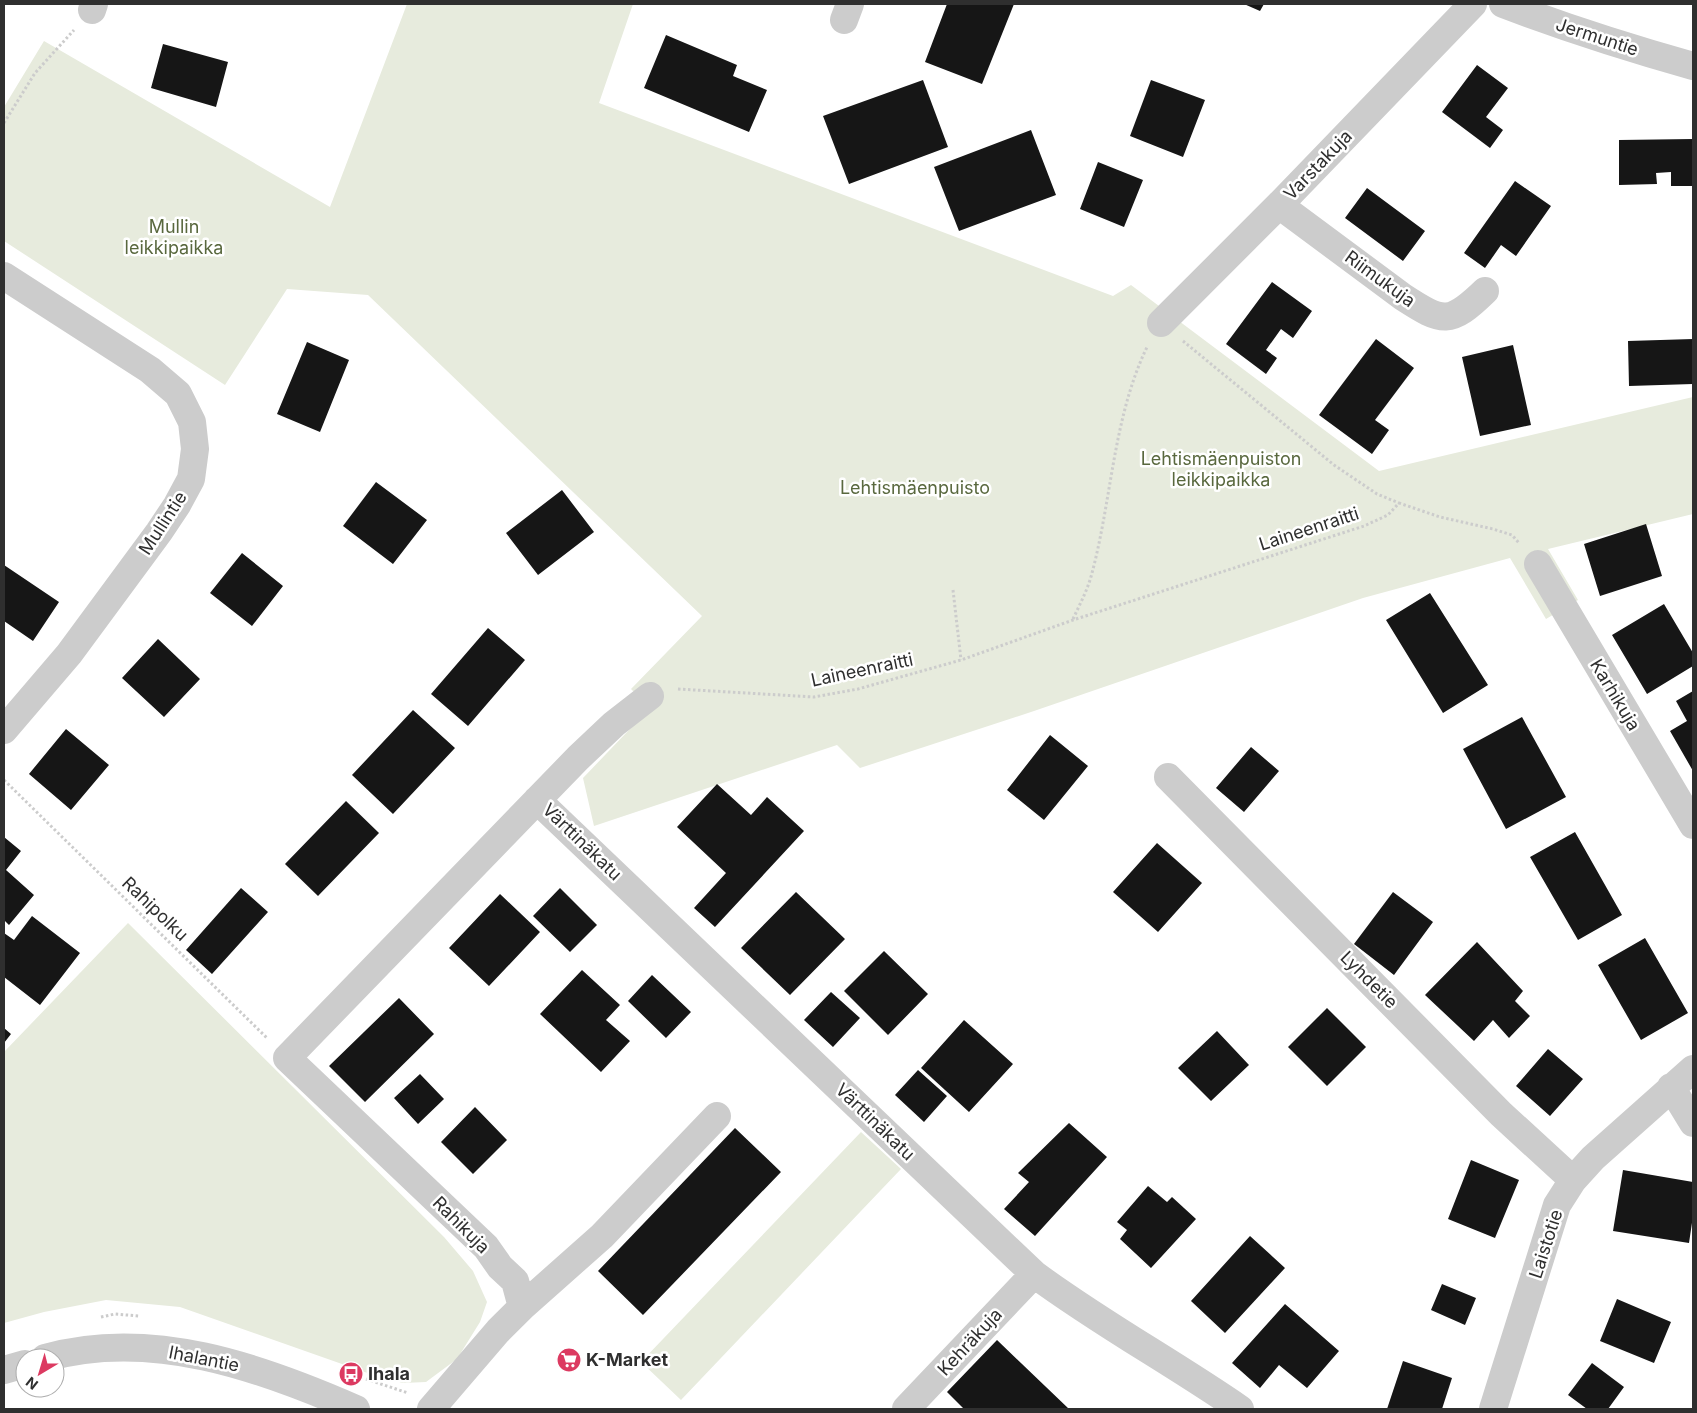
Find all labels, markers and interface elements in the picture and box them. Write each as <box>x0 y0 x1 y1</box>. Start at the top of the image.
street label: Jermuntie <box>1553 13 1641 60</box>
street label: Varstakuja <box>1279 125 1356 204</box>
park label: Mullin leikkipaikka <box>125 216 223 258</box>
street label: Riimukuja <box>1341 246 1420 311</box>
park label: Lehtismäenpuiston leikkipaikka <box>1141 448 1301 490</box>
park label: Lehtismäenpuisto <box>840 477 990 498</box>
street label: Mullintie <box>134 487 191 558</box>
street label: Laineenraitti <box>1256 502 1361 555</box>
street label: Laineenraitti <box>809 648 915 691</box>
street label: Karhikuja <box>1586 655 1645 734</box>
street label: Värttinäkatu <box>538 799 626 885</box>
street label: Rahipolku <box>118 872 193 945</box>
street label: Lyhdetie <box>1336 947 1402 1013</box>
street label: Värttinäkatu <box>831 1079 919 1165</box>
street label: Rahikuja <box>429 1192 494 1257</box>
street label: Laistotie <box>1525 1207 1567 1281</box>
street label: Kehräkuja <box>933 1304 1006 1380</box>
street label: Ihalantie <box>167 1341 241 1376</box>
supermarket icon: K-Market <box>556 1347 582 1373</box>
north arrow <box>15 1348 65 1398</box>
place label: K-Market <box>586 1349 669 1370</box>
bus stop icon: Ihala <box>338 1361 364 1387</box>
place label: Ihala <box>368 1363 410 1384</box>
text: N <box>22 1374 41 1394</box>

